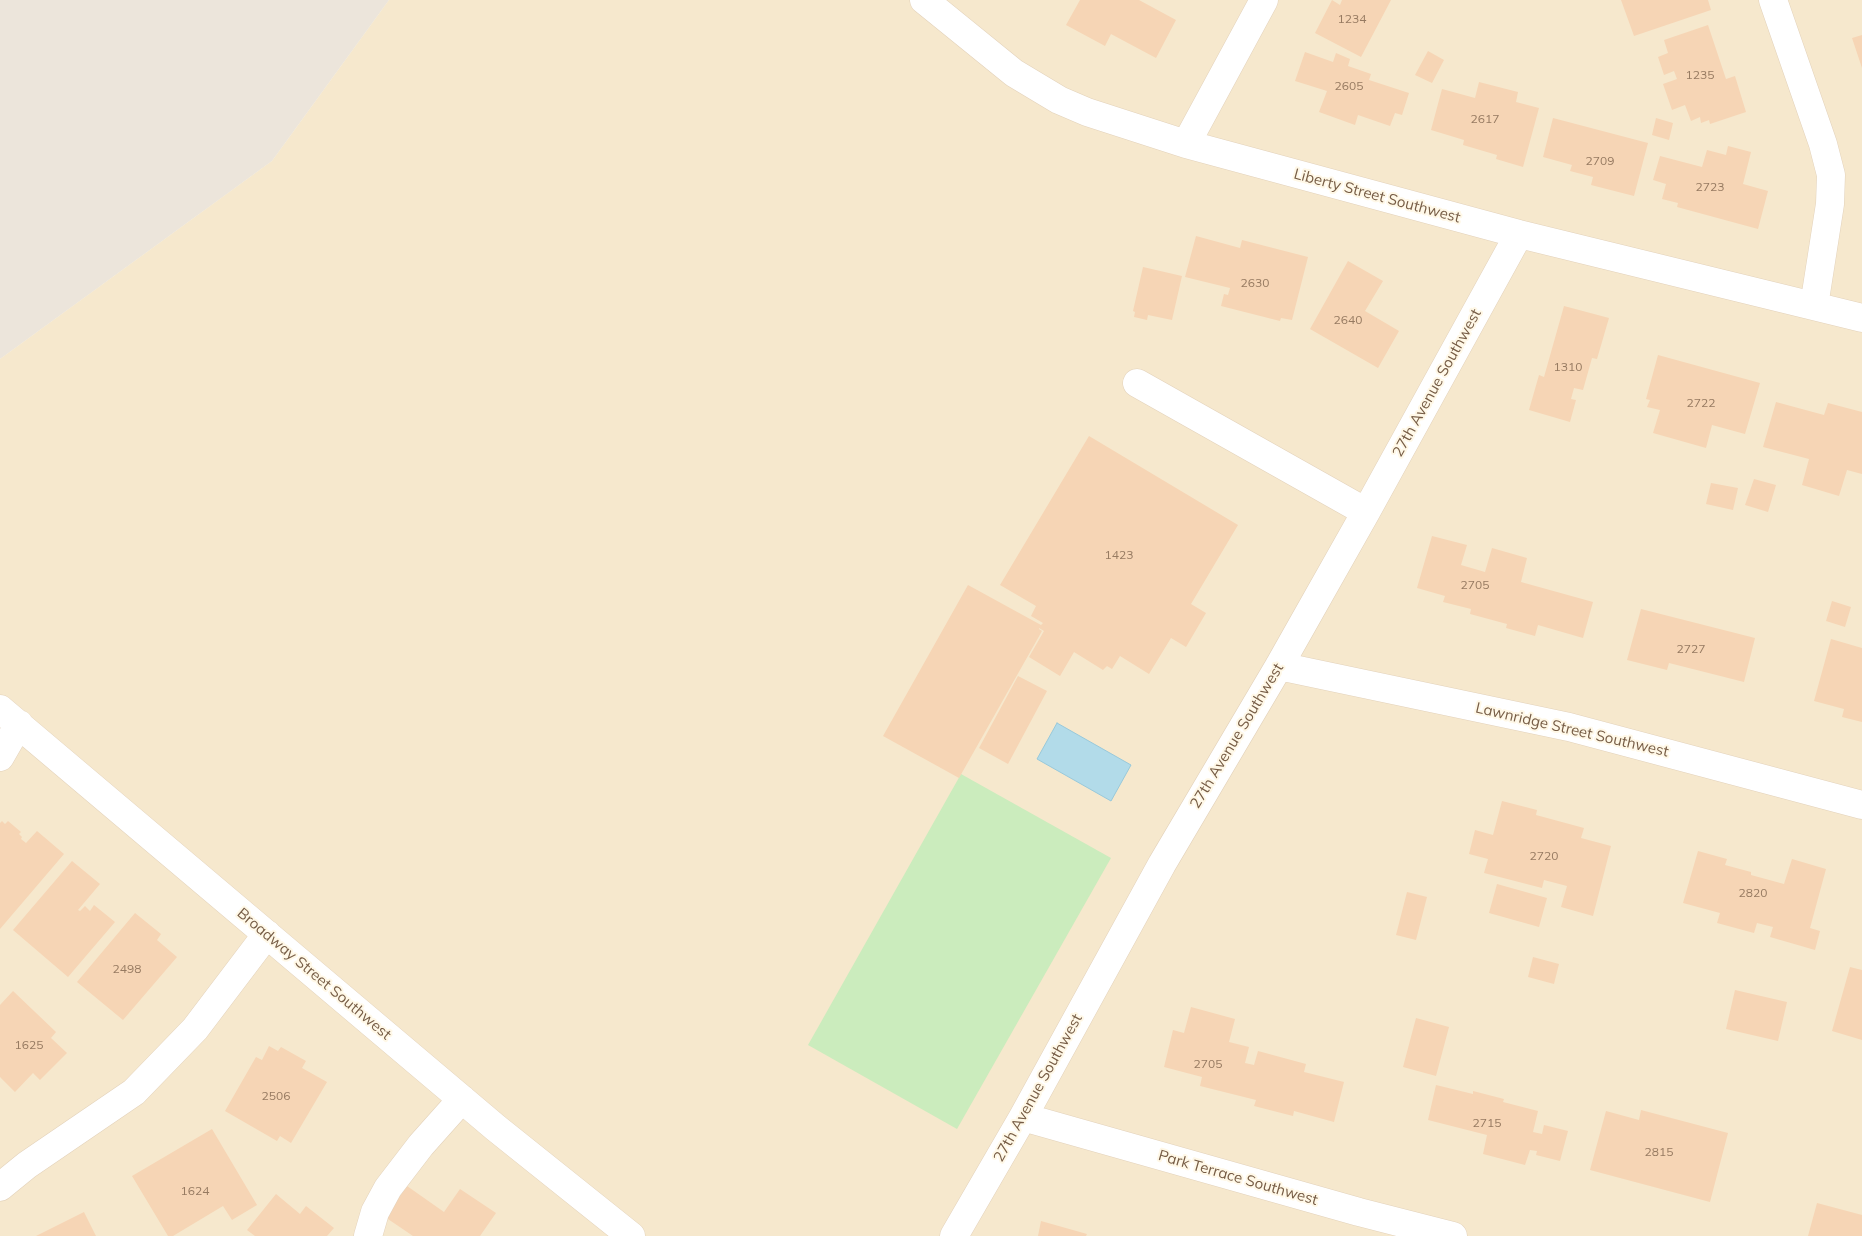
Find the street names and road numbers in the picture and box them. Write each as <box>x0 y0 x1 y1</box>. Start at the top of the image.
street label: Liberty Street Southwest <box>1292 165 1462 227</box>
street label: 27th Avenue Southwest <box>1389 306 1485 460</box>
street label: 27th Avenue Southwest <box>1186 660 1288 812</box>
street label: Lawnridge Street Southwest <box>1474 699 1670 761</box>
street label: Broadway Street Southwest <box>233 904 395 1044</box>
street label: 27th Avenue Southwest <box>990 1011 1086 1165</box>
street label: Park Terrace Southwest <box>1156 1147 1320 1209</box>

